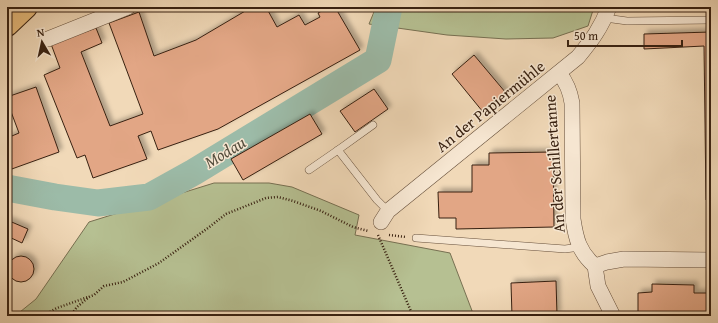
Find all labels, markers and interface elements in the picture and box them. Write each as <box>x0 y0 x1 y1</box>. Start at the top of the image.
north arrow <box>22 22 62 62</box>
scale bar <box>568 22 682 48</box>
text: N <box>36 24 46 41</box>
text: 50 m <box>574 27 598 44</box>
street label: An der Papiermühle <box>430 54 550 158</box>
street label: An der Schillertanne <box>537 94 571 234</box>
water label: Modau <box>199 129 251 174</box>

